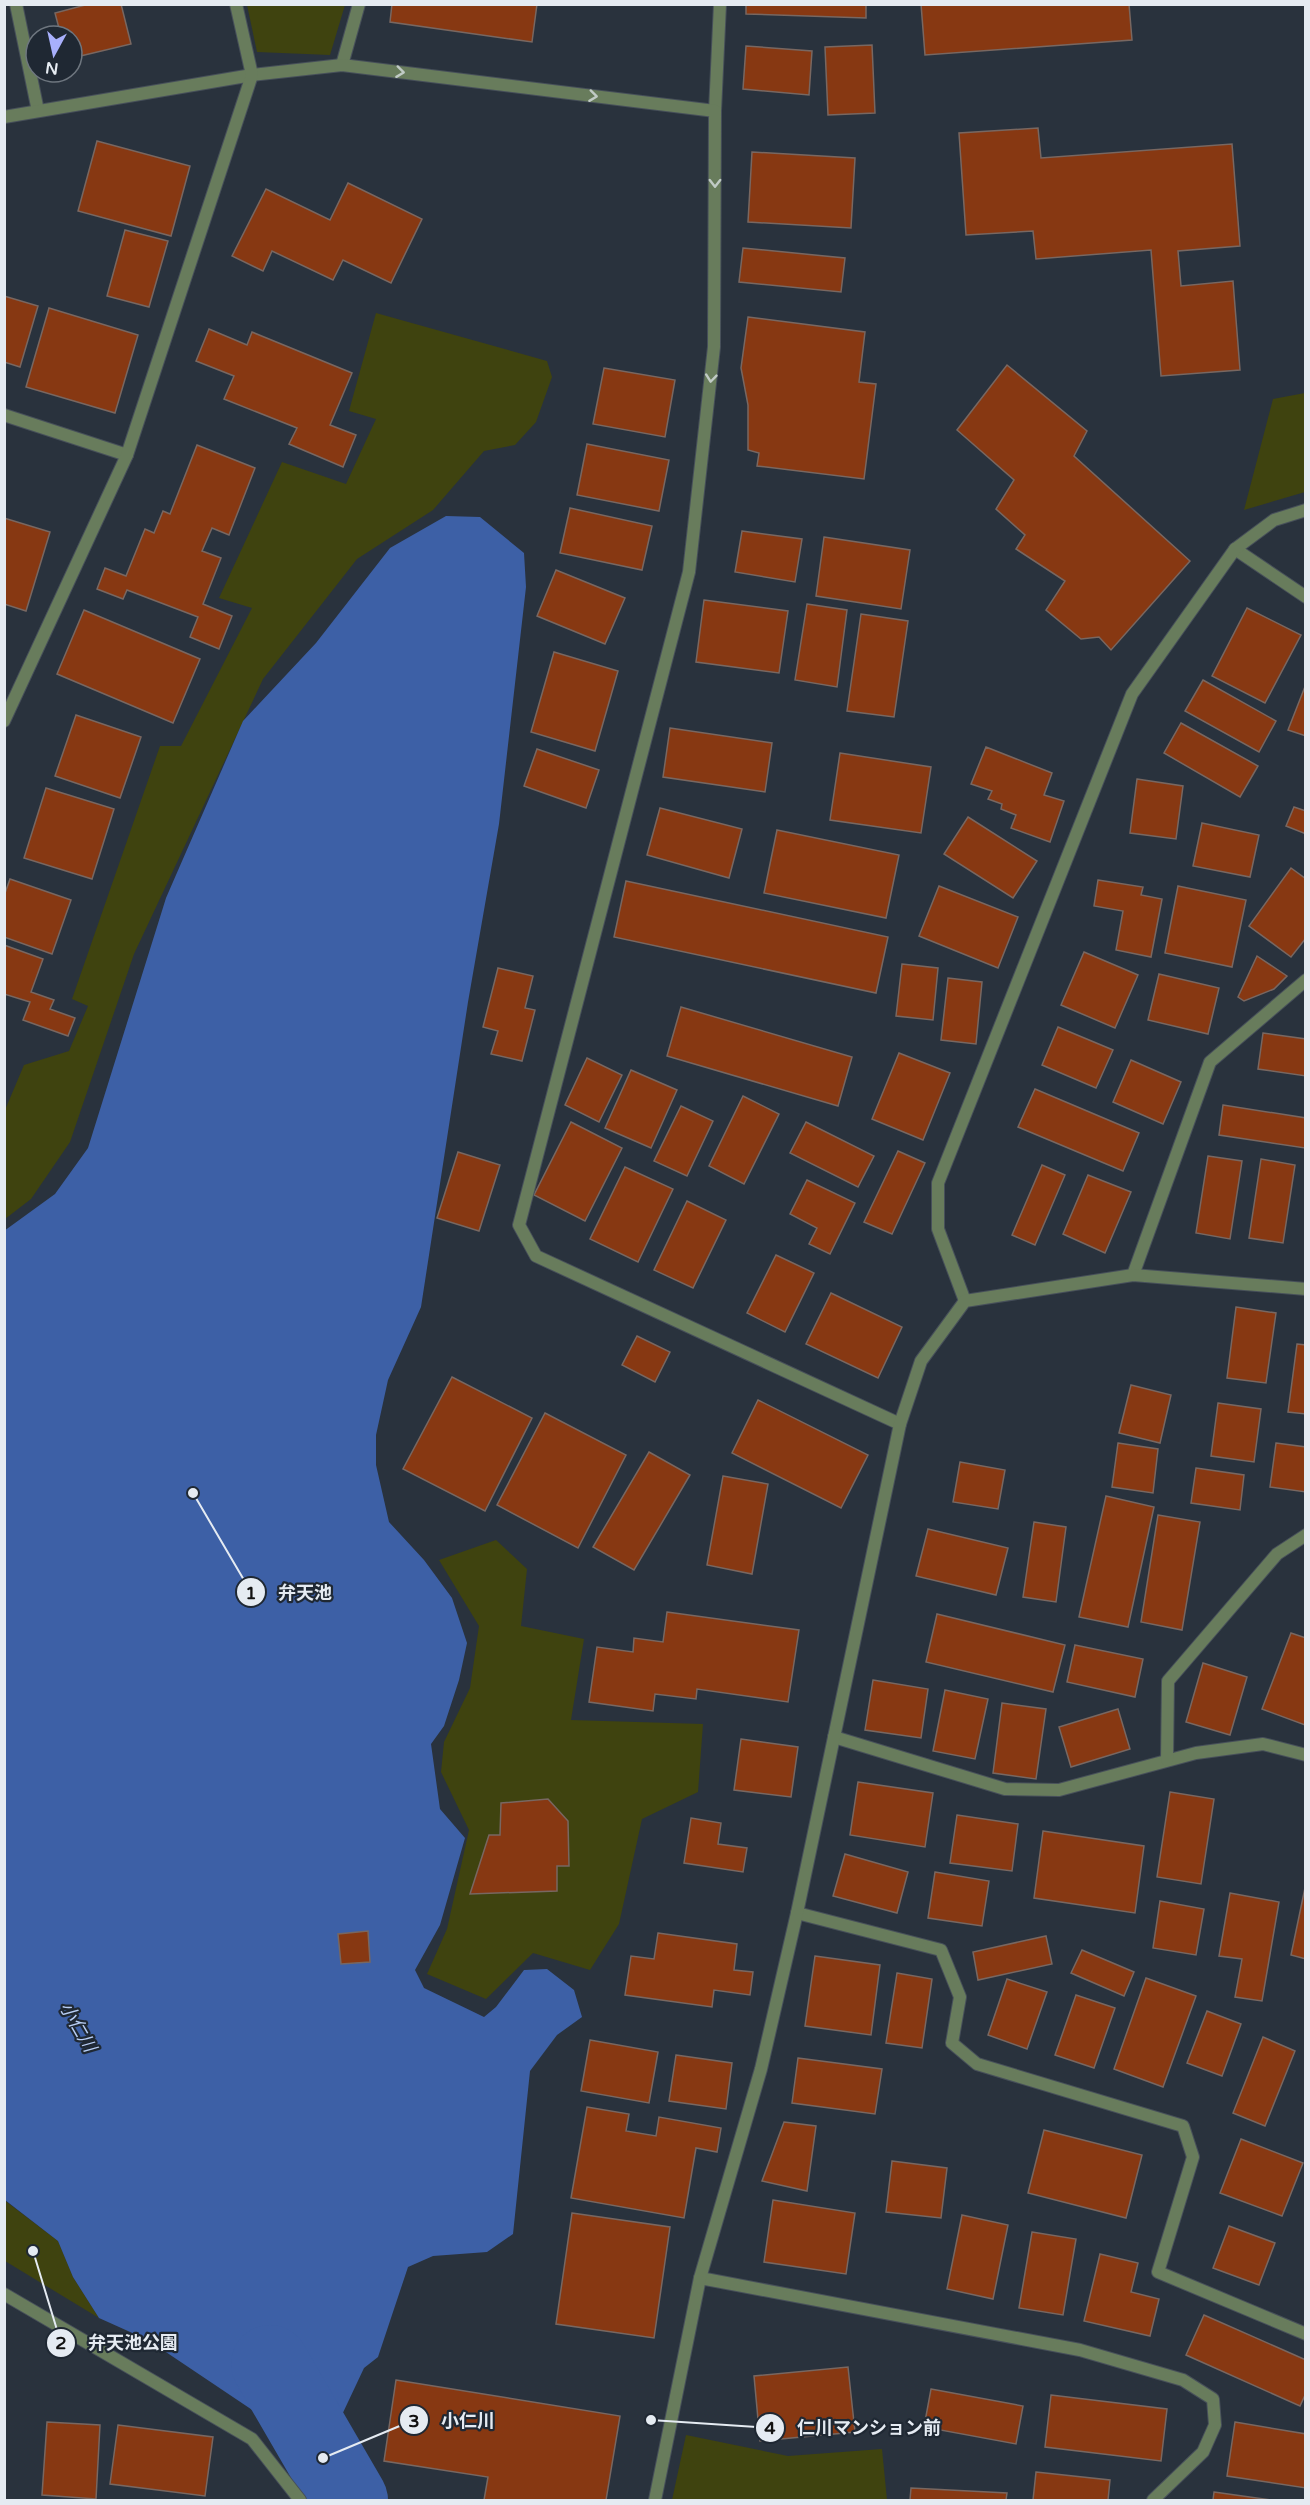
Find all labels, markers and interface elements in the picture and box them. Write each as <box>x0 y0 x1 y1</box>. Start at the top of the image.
north arrow <box>24 24 84 84</box>
text: N <box>44 57 60 79</box>
one-way arrow <box>395 65 404 78</box>
one-way arrow <box>589 89 598 102</box>
one-way arrow <box>709 179 721 188</box>
one-way arrow <box>705 374 718 383</box>
callout: 弁天池 <box>236 1574 344 1610</box>
text: 1 <box>245 1582 257 1604</box>
text: 弁天池 <box>278 1582 332 1604</box>
water label: 小仁川 <box>55 1998 102 2058</box>
callout: 弁天池公園 <box>46 2325 190 2361</box>
text: 2 <box>55 2332 67 2354</box>
text: 弁天池公園 <box>88 2332 178 2354</box>
callout: 小仁川 <box>399 2402 507 2438</box>
text: 3 <box>408 2410 420 2432</box>
text: 小仁川 <box>441 2410 495 2432</box>
callout: 仁川マンション前 <box>755 2410 953 2446</box>
text: 4 <box>764 2417 776 2439</box>
text: 仁川マンション前 <box>797 2417 941 2439</box>

